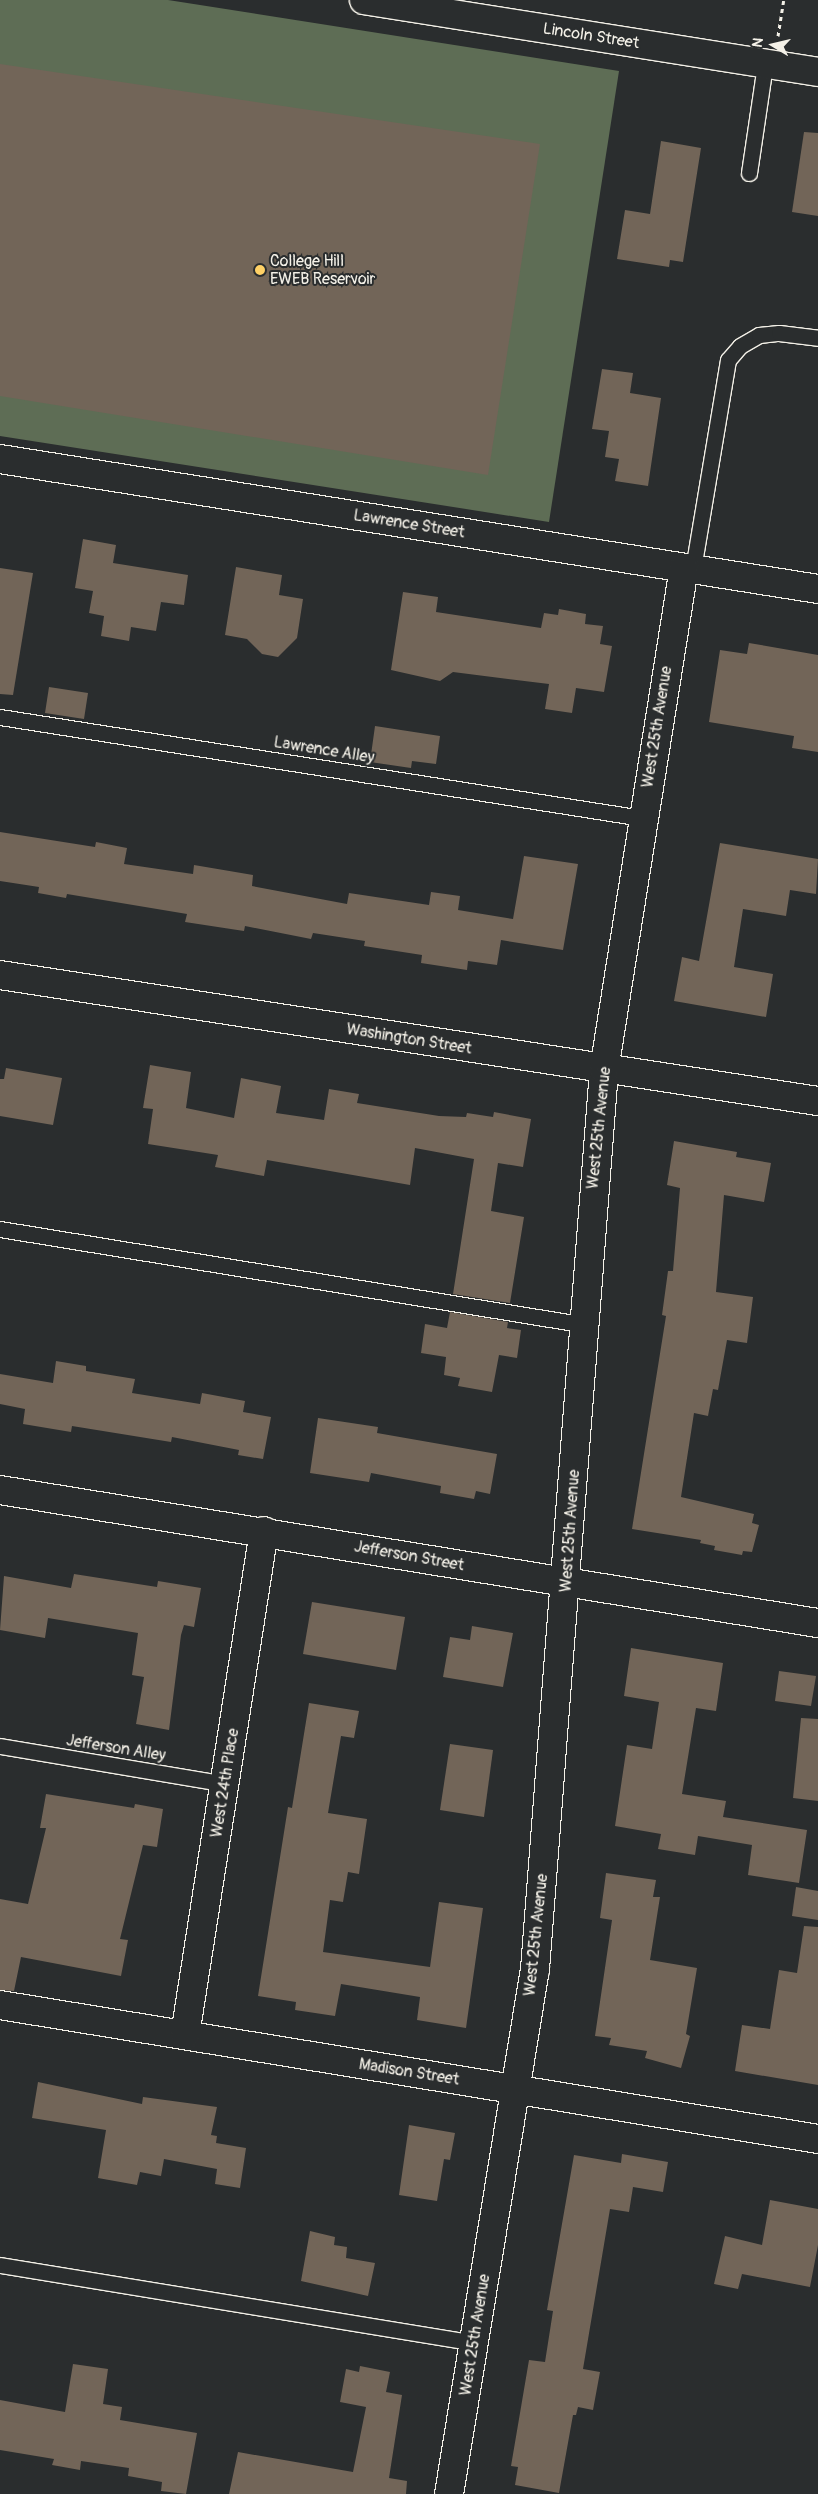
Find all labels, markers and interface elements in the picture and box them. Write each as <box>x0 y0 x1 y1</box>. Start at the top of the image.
street label: Lincoln Street <box>541 19 641 53</box>
north arrow <box>748 20 798 70</box>
text: N <box>749 37 767 49</box>
place label: College Hill EWEB Reservoir <box>270 251 375 289</box>
marker: College Hill EWEB Reservoir <box>254 264 266 276</box>
street label: Lawrence Street <box>352 506 466 542</box>
street label: West 25th Avenue <box>638 665 676 789</box>
street label: Lawrence Alley <box>272 733 376 767</box>
street label: Washington Street <box>345 1020 473 1058</box>
street label: West 25th Avenue <box>583 1066 615 1190</box>
street label: West 25th Avenue <box>556 1469 584 1593</box>
street label: Jefferson Street <box>353 1537 465 1575</box>
street label: West 24th Place <box>207 1727 243 1839</box>
street label: Jefferson Alley <box>65 1731 167 1765</box>
street label: West 25th Avenue <box>520 1873 552 1997</box>
street label: Madison Street <box>358 2055 460 2089</box>
street label: West 25th Avenue <box>456 2273 494 2397</box>

